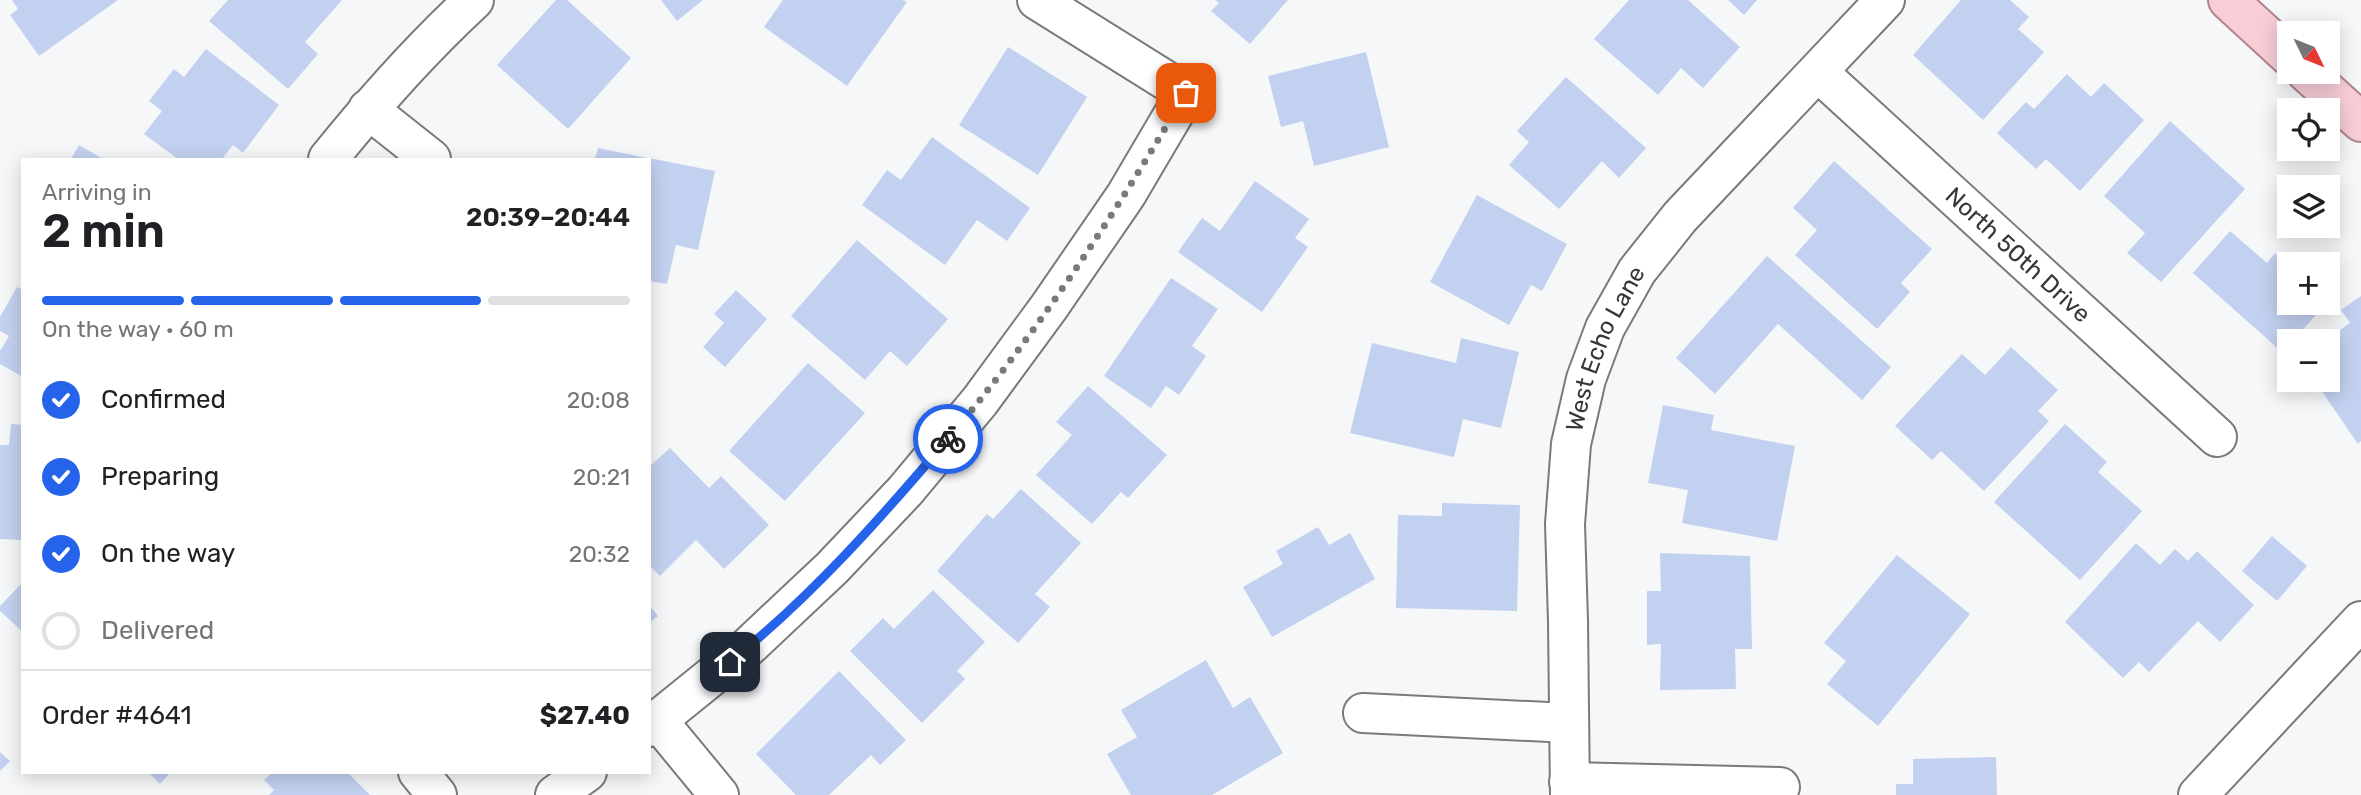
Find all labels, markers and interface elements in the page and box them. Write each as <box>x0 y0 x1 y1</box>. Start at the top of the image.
north arrow <box>2277 21 2340 84</box>
map controls <box>2277 21 2340 392</box>
pin <box>1156 63 1216 123</box>
icon: bag <box>1167 74 1205 112</box>
button: locate <box>2277 98 2340 161</box>
button: layers <box>2277 175 2340 238</box>
text: Arriving in <box>42 178 152 206</box>
street label: North 50th Drive <box>1940 182 2096 328</box>
text: 20:39–20:44 <box>466 202 630 233</box>
text: 2 min <box>42 204 165 259</box>
button: + <box>2277 252 2340 315</box>
street label: West Echo Lane <box>1560 261 1651 434</box>
text: On the way · 60 m <box>42 315 234 343</box>
button: − <box>2277 329 2340 392</box>
icon: check <box>42 381 80 419</box>
text: Confirmed <box>101 384 226 415</box>
text: 20:08 <box>567 386 630 414</box>
courier <box>913 404 983 474</box>
icon: bike <box>929 420 967 458</box>
icon: check <box>42 458 80 496</box>
text: Preparing <box>101 461 219 492</box>
text: 20:21 <box>573 463 630 491</box>
icon: check <box>42 535 80 573</box>
text: On the way <box>101 538 235 569</box>
text: 20:32 <box>569 540 630 568</box>
text: Delivered <box>101 615 214 646</box>
pin <box>700 632 760 692</box>
icon: home <box>711 643 749 681</box>
text: Order #4641 <box>42 700 192 731</box>
text: $27.40 <box>540 700 630 731</box>

